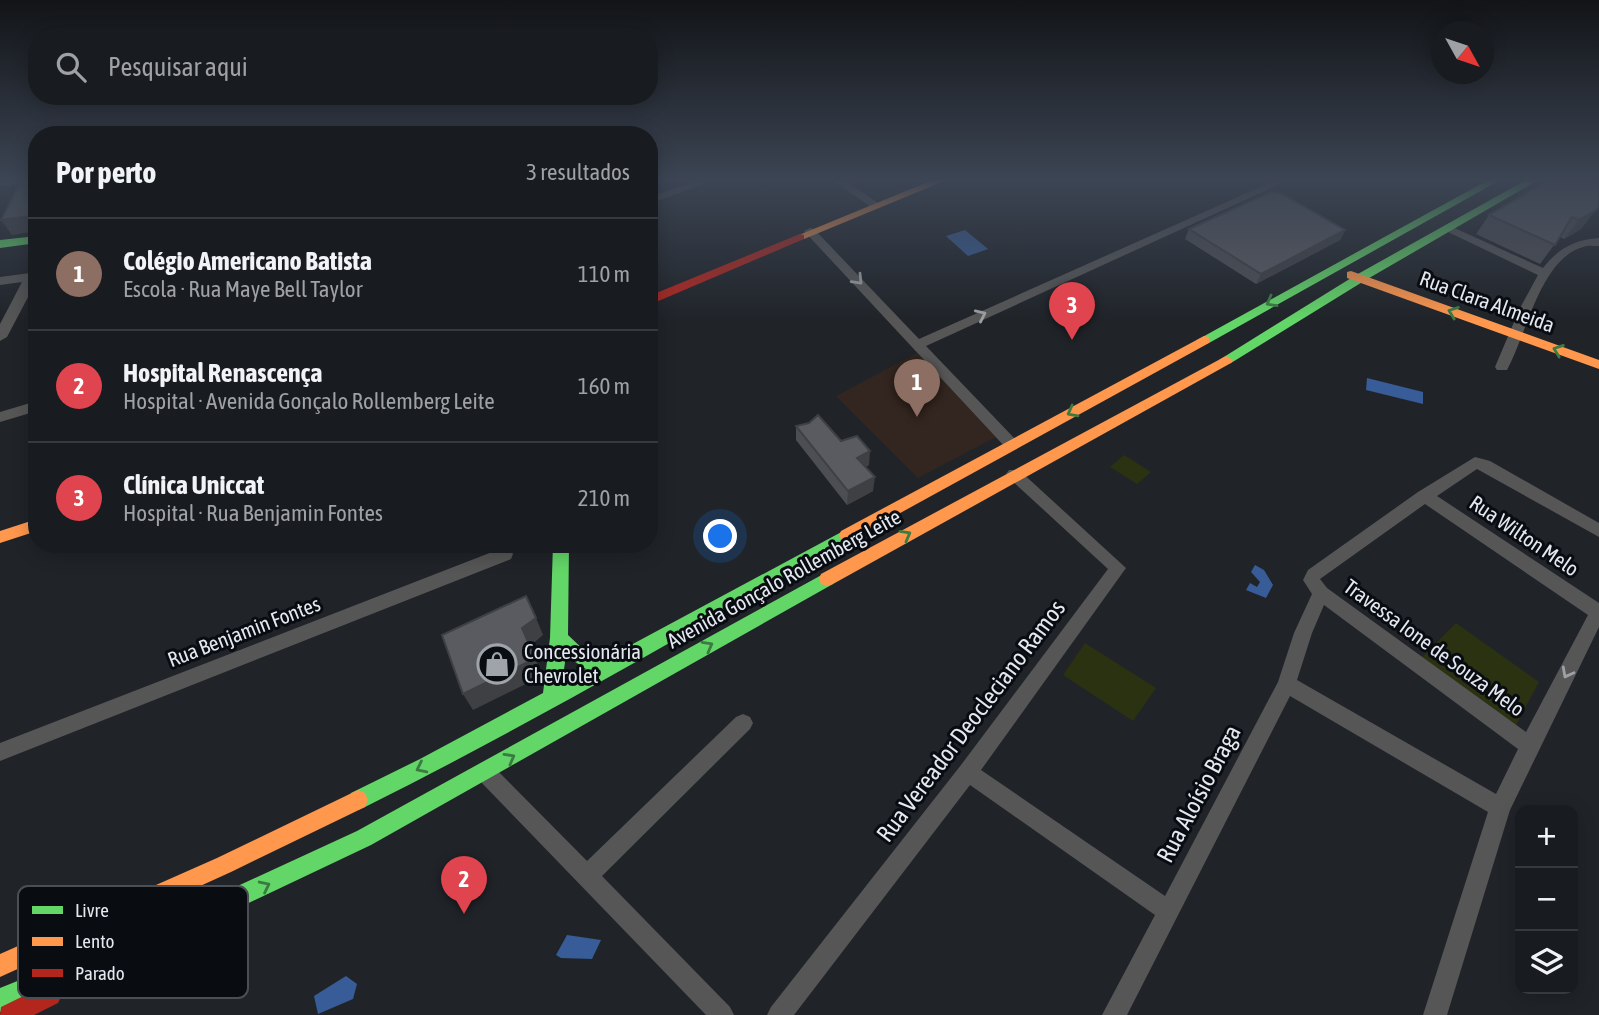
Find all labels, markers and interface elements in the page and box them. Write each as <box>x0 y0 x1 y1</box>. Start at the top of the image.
north arrow <box>1431 21 1494 84</box>
search box <box>28 28 658 105</box>
icon: search <box>52 48 90 86</box>
text: Pesquisar aqui <box>108 52 248 82</box>
text: Por perto <box>56 155 156 189</box>
text: 3 resultados <box>526 159 630 185</box>
text: Colégio Americano Batista <box>123 246 372 276</box>
text: 1 <box>74 261 84 287</box>
text: 110 m <box>578 261 630 287</box>
street label: Rua Clara Almeida <box>1417 266 1558 337</box>
one-way arrow <box>849 272 862 285</box>
text: Escola · Rua Maye Bell Taylor <box>123 276 362 302</box>
pin: 3 <box>1049 282 1095 340</box>
one-way arrow <box>1266 294 1279 307</box>
one-way arrow <box>1447 306 1459 320</box>
one-way arrow <box>974 310 986 324</box>
one-way arrow <box>1552 344 1564 358</box>
text: Hospital Renascença <box>123 358 322 388</box>
pin: 1 <box>894 359 940 417</box>
text: 2 <box>74 373 84 399</box>
text: 160 m <box>578 373 630 399</box>
text: Hospital · Avenida Gonçalo Rollemberg Leite <box>123 388 495 414</box>
one-way arrow <box>1067 403 1079 417</box>
text: Clínica Uniccat <box>123 470 264 500</box>
text: 3 <box>74 485 84 511</box>
text: 210 m <box>578 485 630 511</box>
street label: Rua Wilton Melo <box>1465 490 1584 580</box>
text: Hospital · Rua Benjamin Fontes <box>123 500 383 526</box>
street label: Avenida Gonçalo Rollemberg Leite <box>662 504 905 652</box>
your location <box>703 519 737 553</box>
one-way arrow <box>899 530 912 543</box>
street label: Travessa Ione de Souza Melo <box>1340 574 1529 721</box>
street label: Rua Benjamin Fontes <box>164 591 323 671</box>
street label: Rua Vereador Deocleciano Ramos <box>871 595 1070 847</box>
place label: Concessionária Chevrolet <box>524 639 641 687</box>
one-way arrow <box>701 641 713 654</box>
shop icon: Concessionária Chevrolet <box>476 643 518 685</box>
one-way arrow <box>1561 666 1575 678</box>
street label: Rua Aloísio Braga <box>1151 721 1246 867</box>
one-way arrow <box>503 753 515 766</box>
one-way arrow <box>416 760 428 774</box>
map controls <box>1515 805 1578 994</box>
button: + <box>1515 805 1578 868</box>
pin: 2 <box>441 856 487 914</box>
button: − <box>1515 868 1578 931</box>
one-way arrow <box>258 880 270 894</box>
legend <box>18 886 248 998</box>
text: Livre <box>75 899 109 921</box>
text: Lento <box>75 930 114 952</box>
button: layers <box>1515 931 1578 994</box>
text: Parado <box>75 962 125 984</box>

